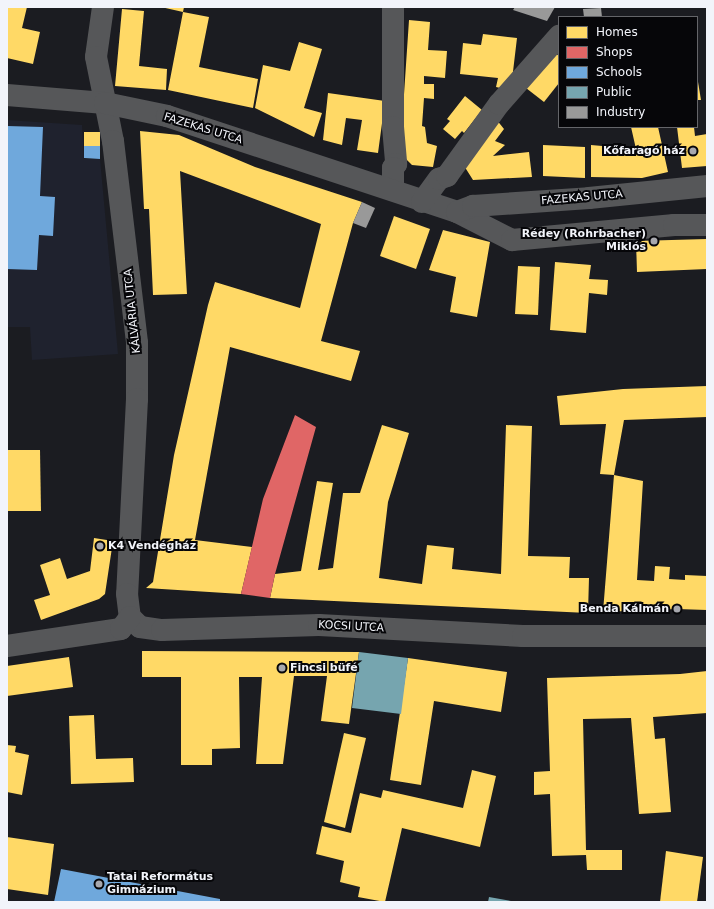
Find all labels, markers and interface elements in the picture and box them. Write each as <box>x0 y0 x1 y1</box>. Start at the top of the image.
legend <box>558 16 698 128</box>
text: Homes <box>596 25 638 39</box>
text: Shops <box>596 45 632 59</box>
text: Schools <box>596 65 642 79</box>
text: Public <box>596 85 632 99</box>
text: Industry <box>596 105 645 119</box>
street label: FAZEKAS UTCA <box>162 111 244 147</box>
place label: Kőfaragó ház <box>603 144 685 158</box>
marker: Kőfaragó ház <box>688 146 698 156</box>
street label: FAZEKAS UTCA <box>541 188 623 208</box>
place label: Rédey (Rohrbacher) Miklós <box>522 228 646 254</box>
marker: Rédey (Rohrbacher) Miklós <box>649 236 659 246</box>
street label: KÁLVÁRIA UTCA <box>122 268 144 354</box>
place label: K4 Vendégház <box>108 539 196 553</box>
marker: K4 Vendégház <box>95 541 105 551</box>
place label: Benda Kálmán <box>580 602 669 616</box>
marker: Benda Kálmán <box>672 604 682 614</box>
street label: KOCSI UTCA <box>318 619 384 635</box>
place label: Fincsi büfé <box>290 661 358 675</box>
marker: Fincsi büfé <box>277 663 287 673</box>
place label: Tatai Református Gimnázium <box>107 871 213 897</box>
marker: Tatai Református Gimnázium <box>94 879 104 889</box>

